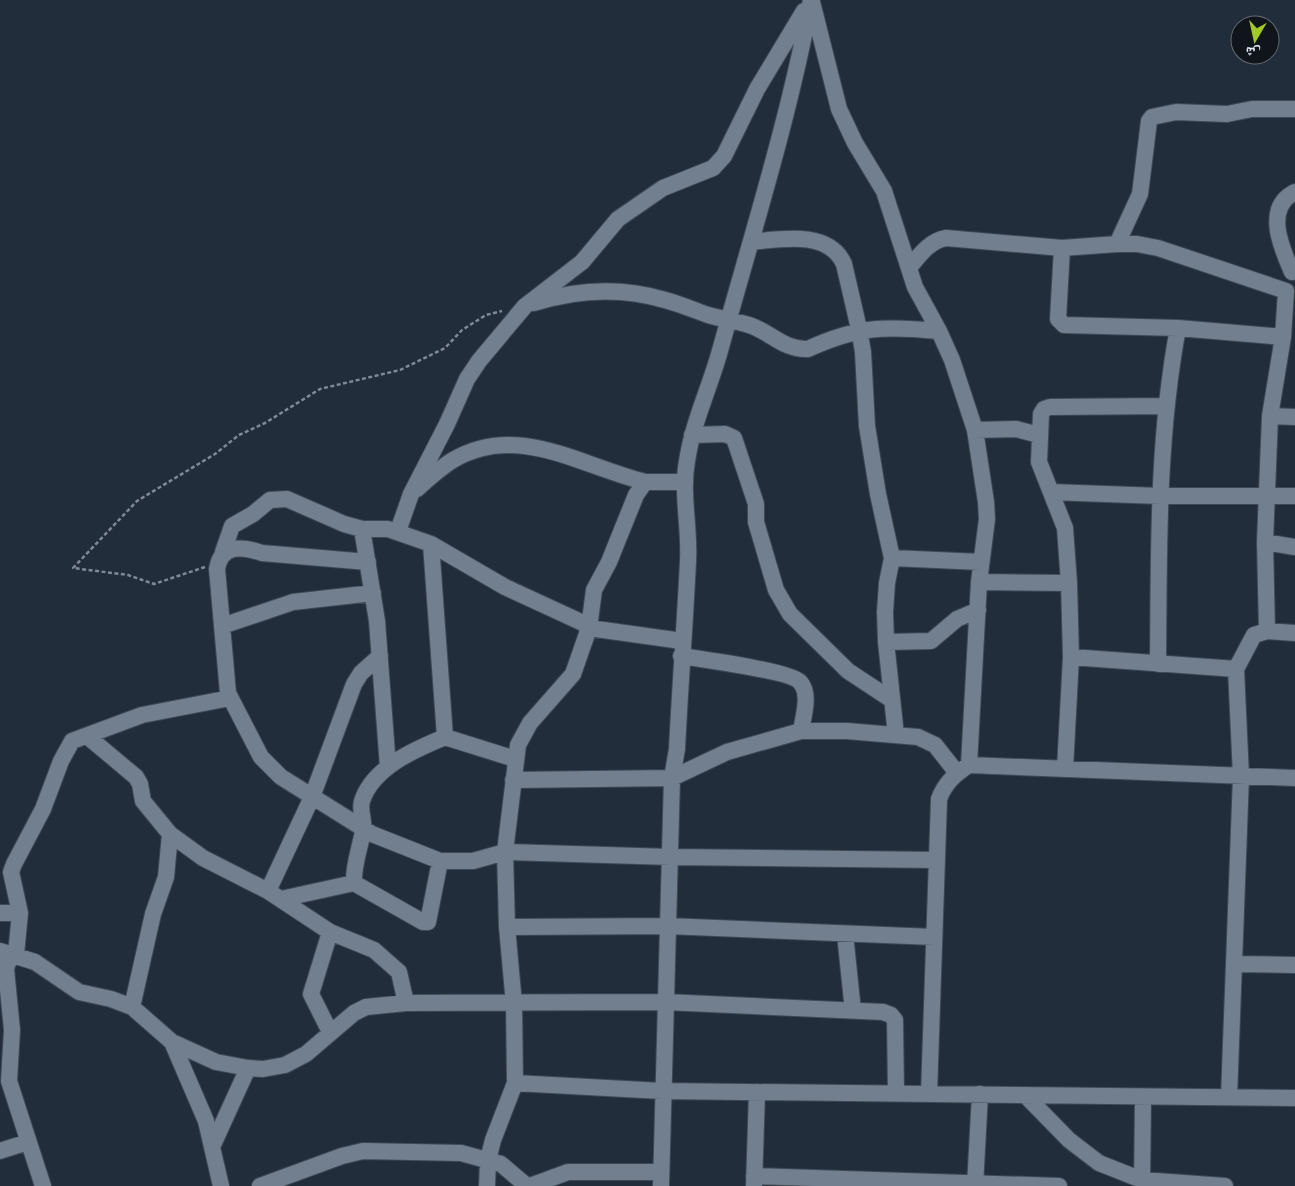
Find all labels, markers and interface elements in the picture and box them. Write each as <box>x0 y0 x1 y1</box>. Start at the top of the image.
north arrow <box>1230 15 1280 65</box>
text: ش <box>1244 43 1262 62</box>

